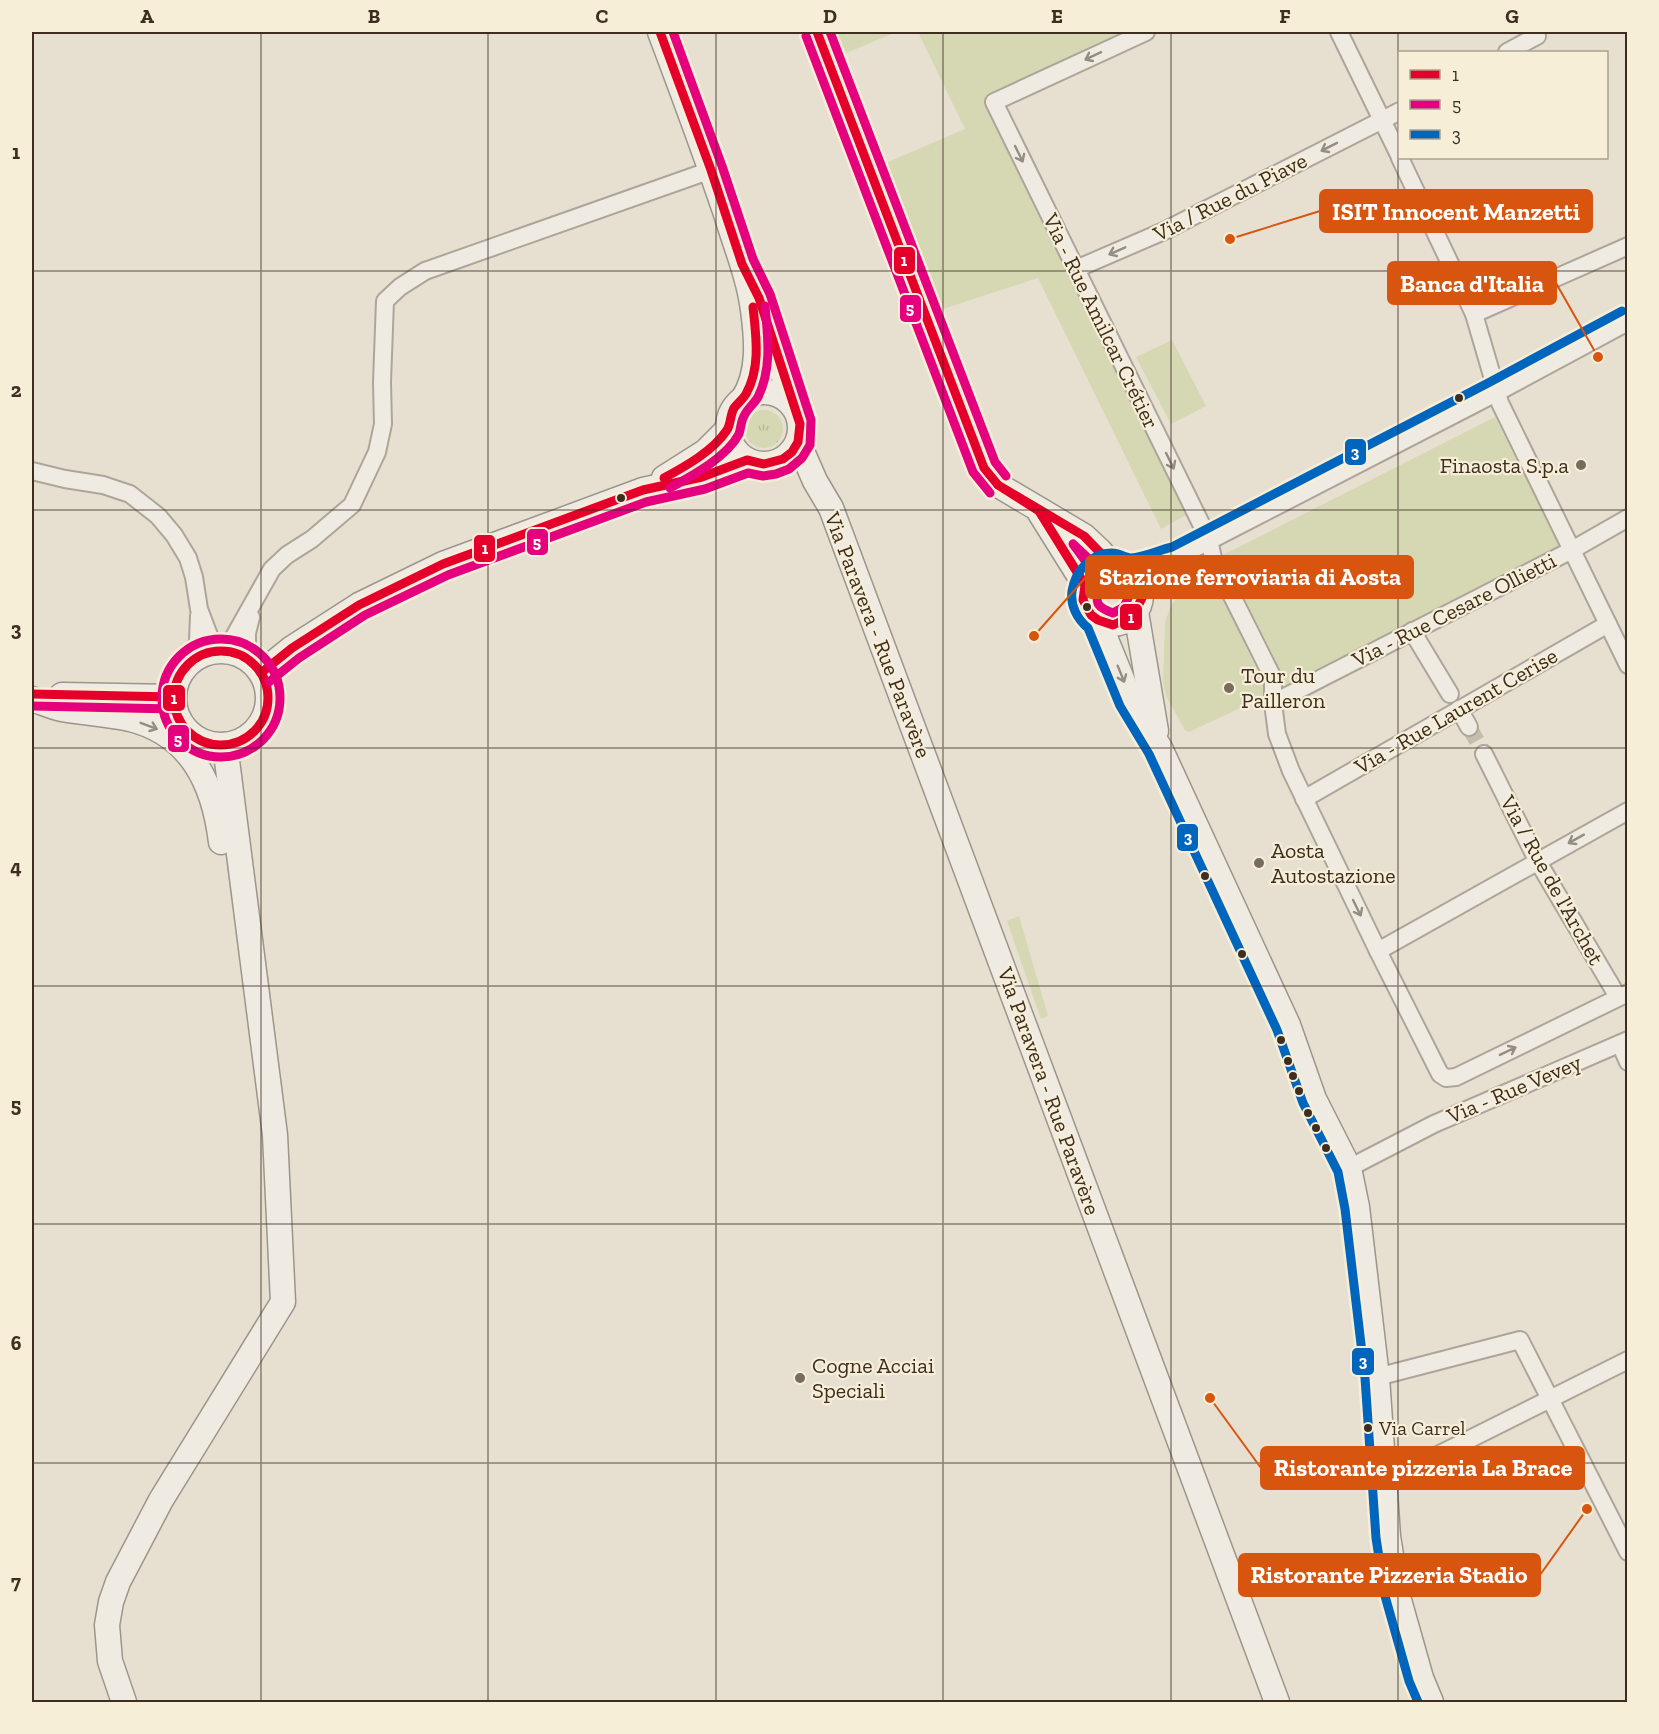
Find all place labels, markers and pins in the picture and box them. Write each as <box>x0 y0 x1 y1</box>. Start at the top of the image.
callout: ISIT Innocent Manzetti <box>1320 190 1592 232</box>
callout: Banca d'Italia <box>1388 262 1556 304</box>
unlabelled marker <box>1453 392 1465 404</box>
place label: Finaosta S.p.a <box>1440 452 1569 479</box>
marker: Finaosta S.p.a <box>1574 458 1588 472</box>
unlabelled marker <box>615 492 627 504</box>
callout: Stazione ferroviaria di Aosta <box>1086 556 1413 598</box>
unlabelled marker <box>1081 601 1093 613</box>
place label: Tour du Pailleron <box>1241 662 1326 714</box>
marker: Tour du Pailleron <box>1222 681 1236 695</box>
place label: Aosta Autostazione <box>1271 837 1396 889</box>
marker: Aosta Autostazione <box>1252 856 1266 870</box>
unlabelled marker <box>1199 870 1211 882</box>
unlabelled marker <box>1236 948 1248 960</box>
unlabelled marker <box>1275 1034 1287 1046</box>
unlabelled marker <box>1282 1055 1294 1067</box>
unlabelled marker <box>1287 1070 1299 1082</box>
unlabelled marker <box>1293 1085 1305 1097</box>
unlabelled marker <box>1302 1107 1314 1119</box>
unlabelled marker <box>1310 1122 1322 1134</box>
unlabelled marker <box>1320 1142 1332 1154</box>
place label: Cogne Acciai Speciali <box>812 1352 934 1404</box>
marker: Cogne Acciai Speciali <box>793 1371 807 1385</box>
place label: Via Carrel <box>1378 1416 1465 1440</box>
marker: Via Carrel <box>1362 1422 1374 1434</box>
callout: Ristorante pizzeria La Brace <box>1261 1447 1584 1489</box>
callout: Ristorante Pizzeria Stadio <box>1239 1554 1540 1596</box>

